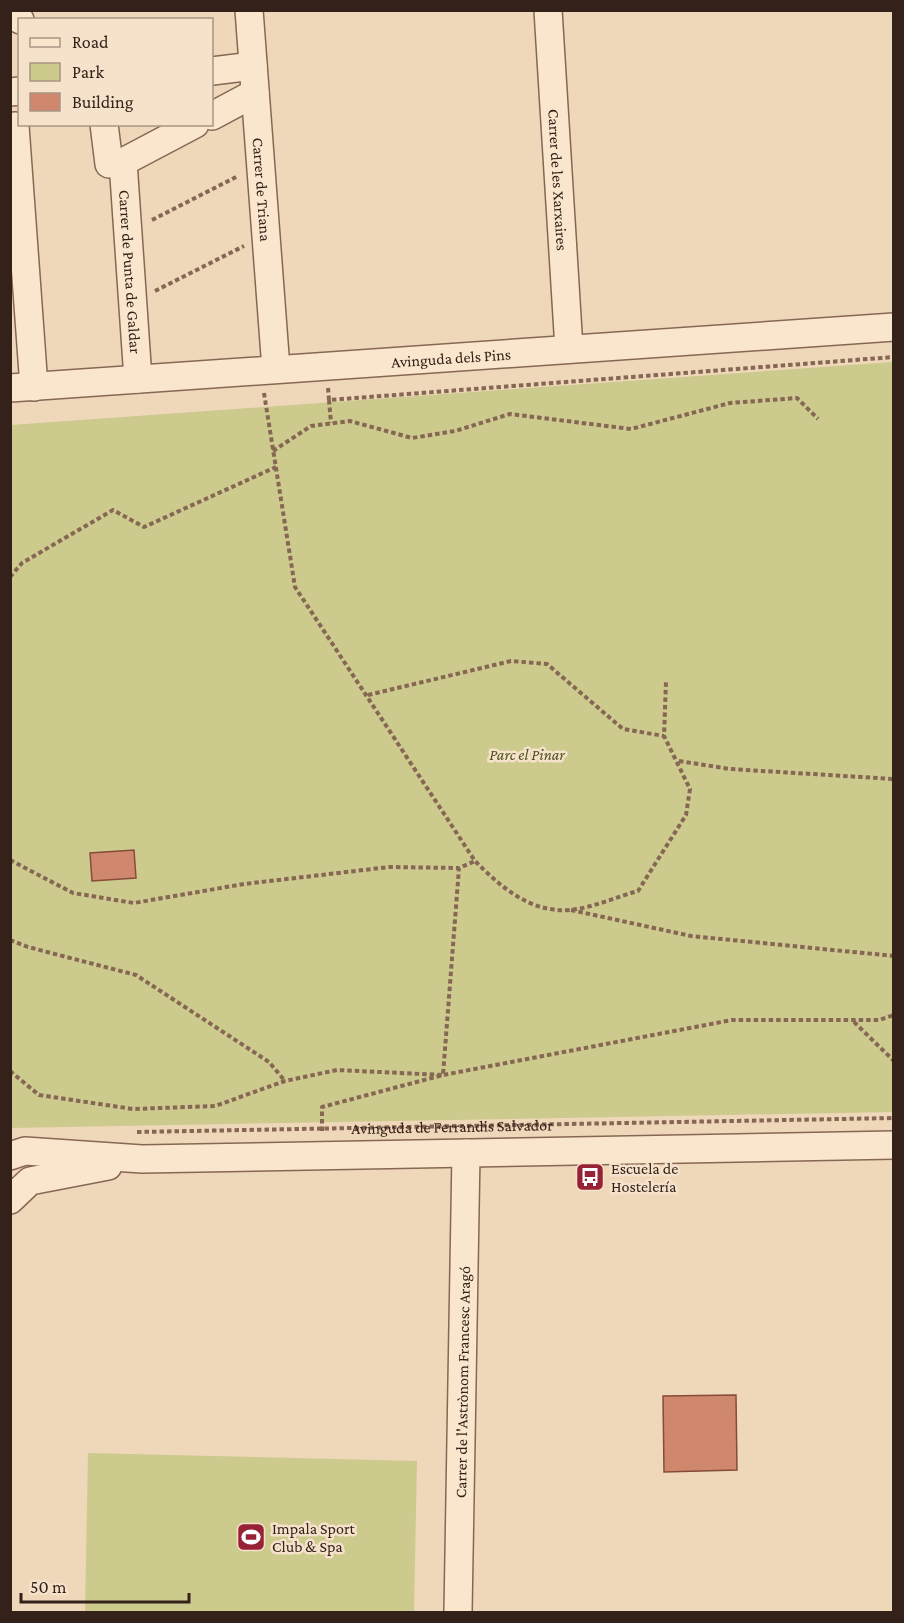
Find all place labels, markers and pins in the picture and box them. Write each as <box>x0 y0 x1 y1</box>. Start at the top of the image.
place label: Escuela de Hostelería <box>611 1160 678 1195</box>
bus stop icon: Escuela de Hostelería <box>574 1161 606 1193</box>
place label: Impala Sport Club & Spa <box>272 1520 356 1556</box>
sports icon: Impala Sport Club & Spa <box>235 1521 267 1553</box>

